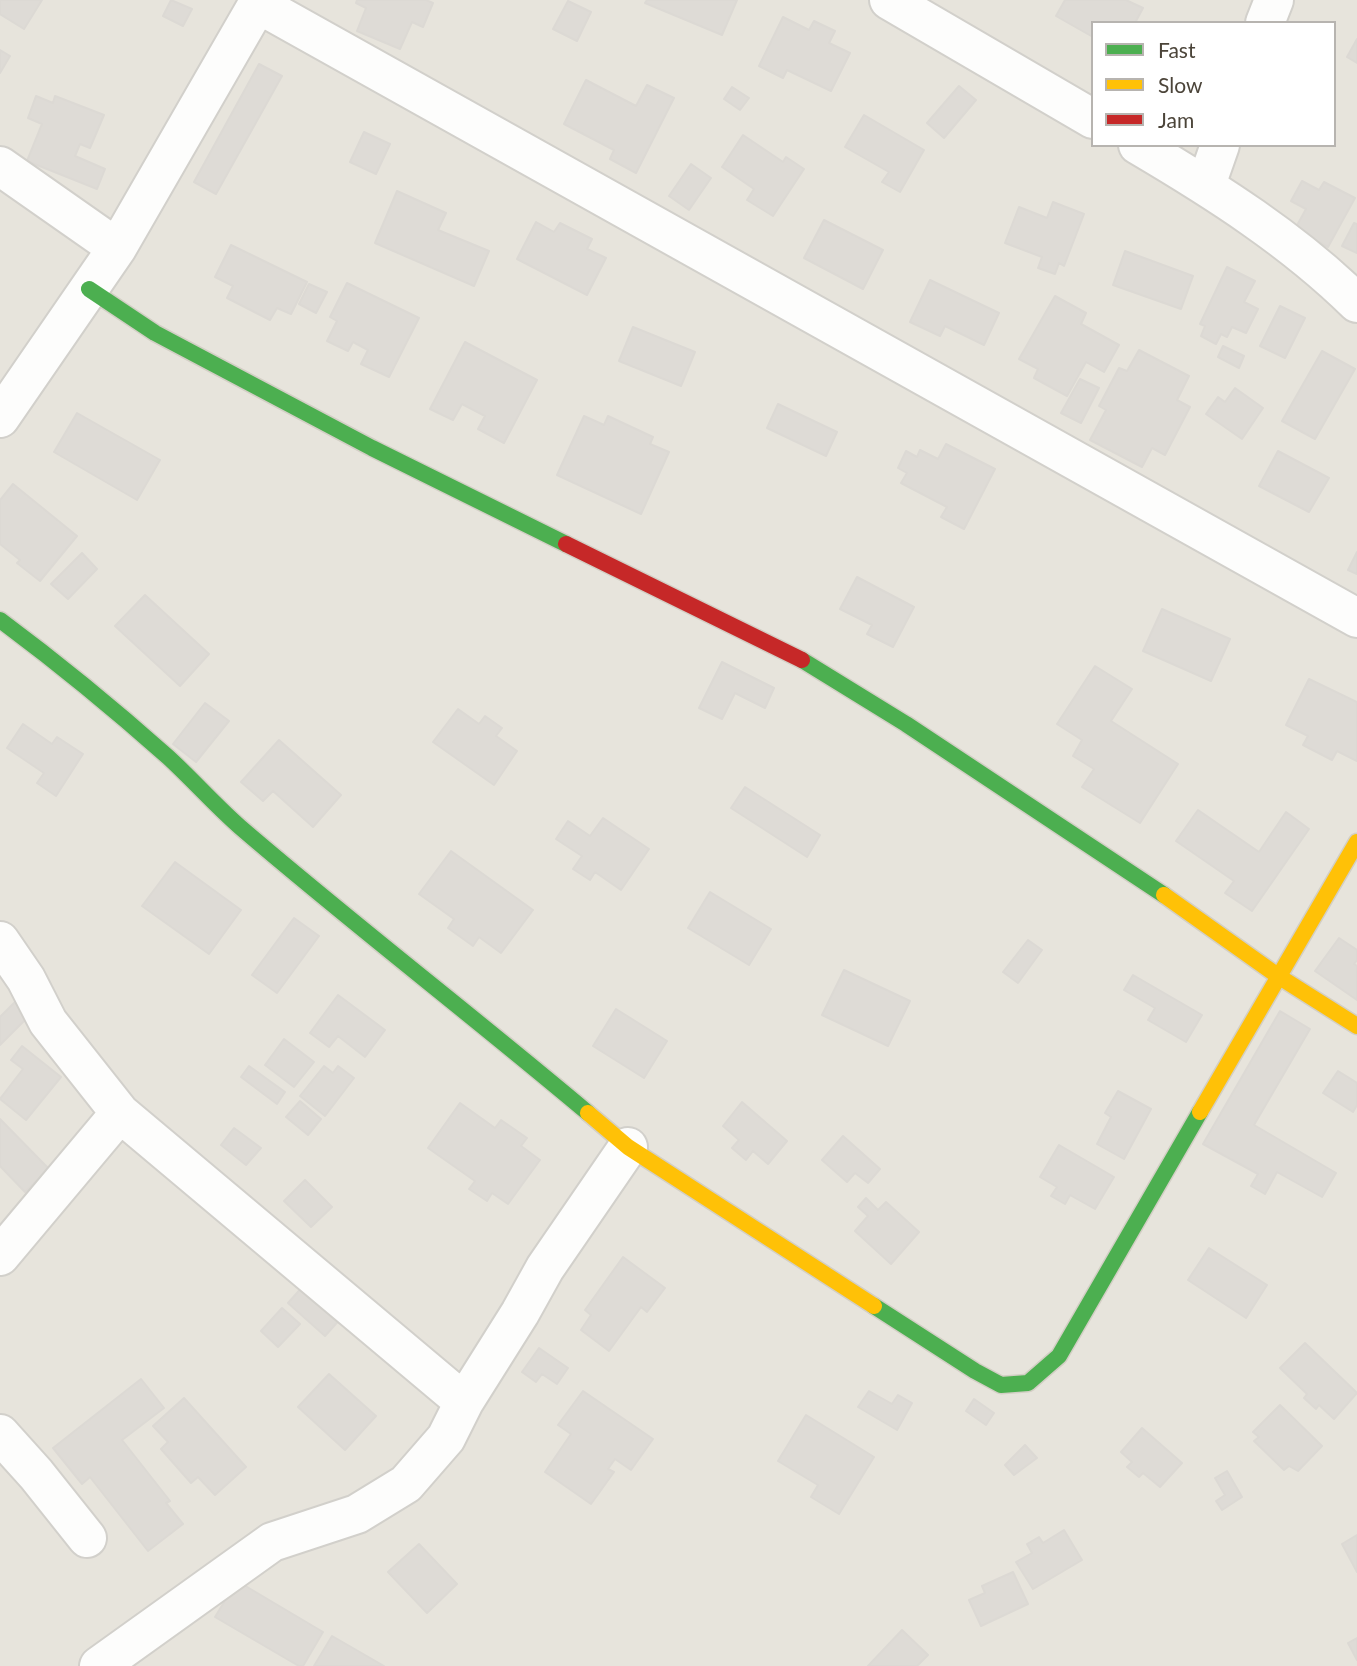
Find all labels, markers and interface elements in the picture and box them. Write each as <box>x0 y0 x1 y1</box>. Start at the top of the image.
legend <box>1091 21 1336 147</box>
text: Fast <box>1158 37 1195 62</box>
text: Slow <box>1158 72 1202 97</box>
text: Jam <box>1158 107 1194 132</box>

